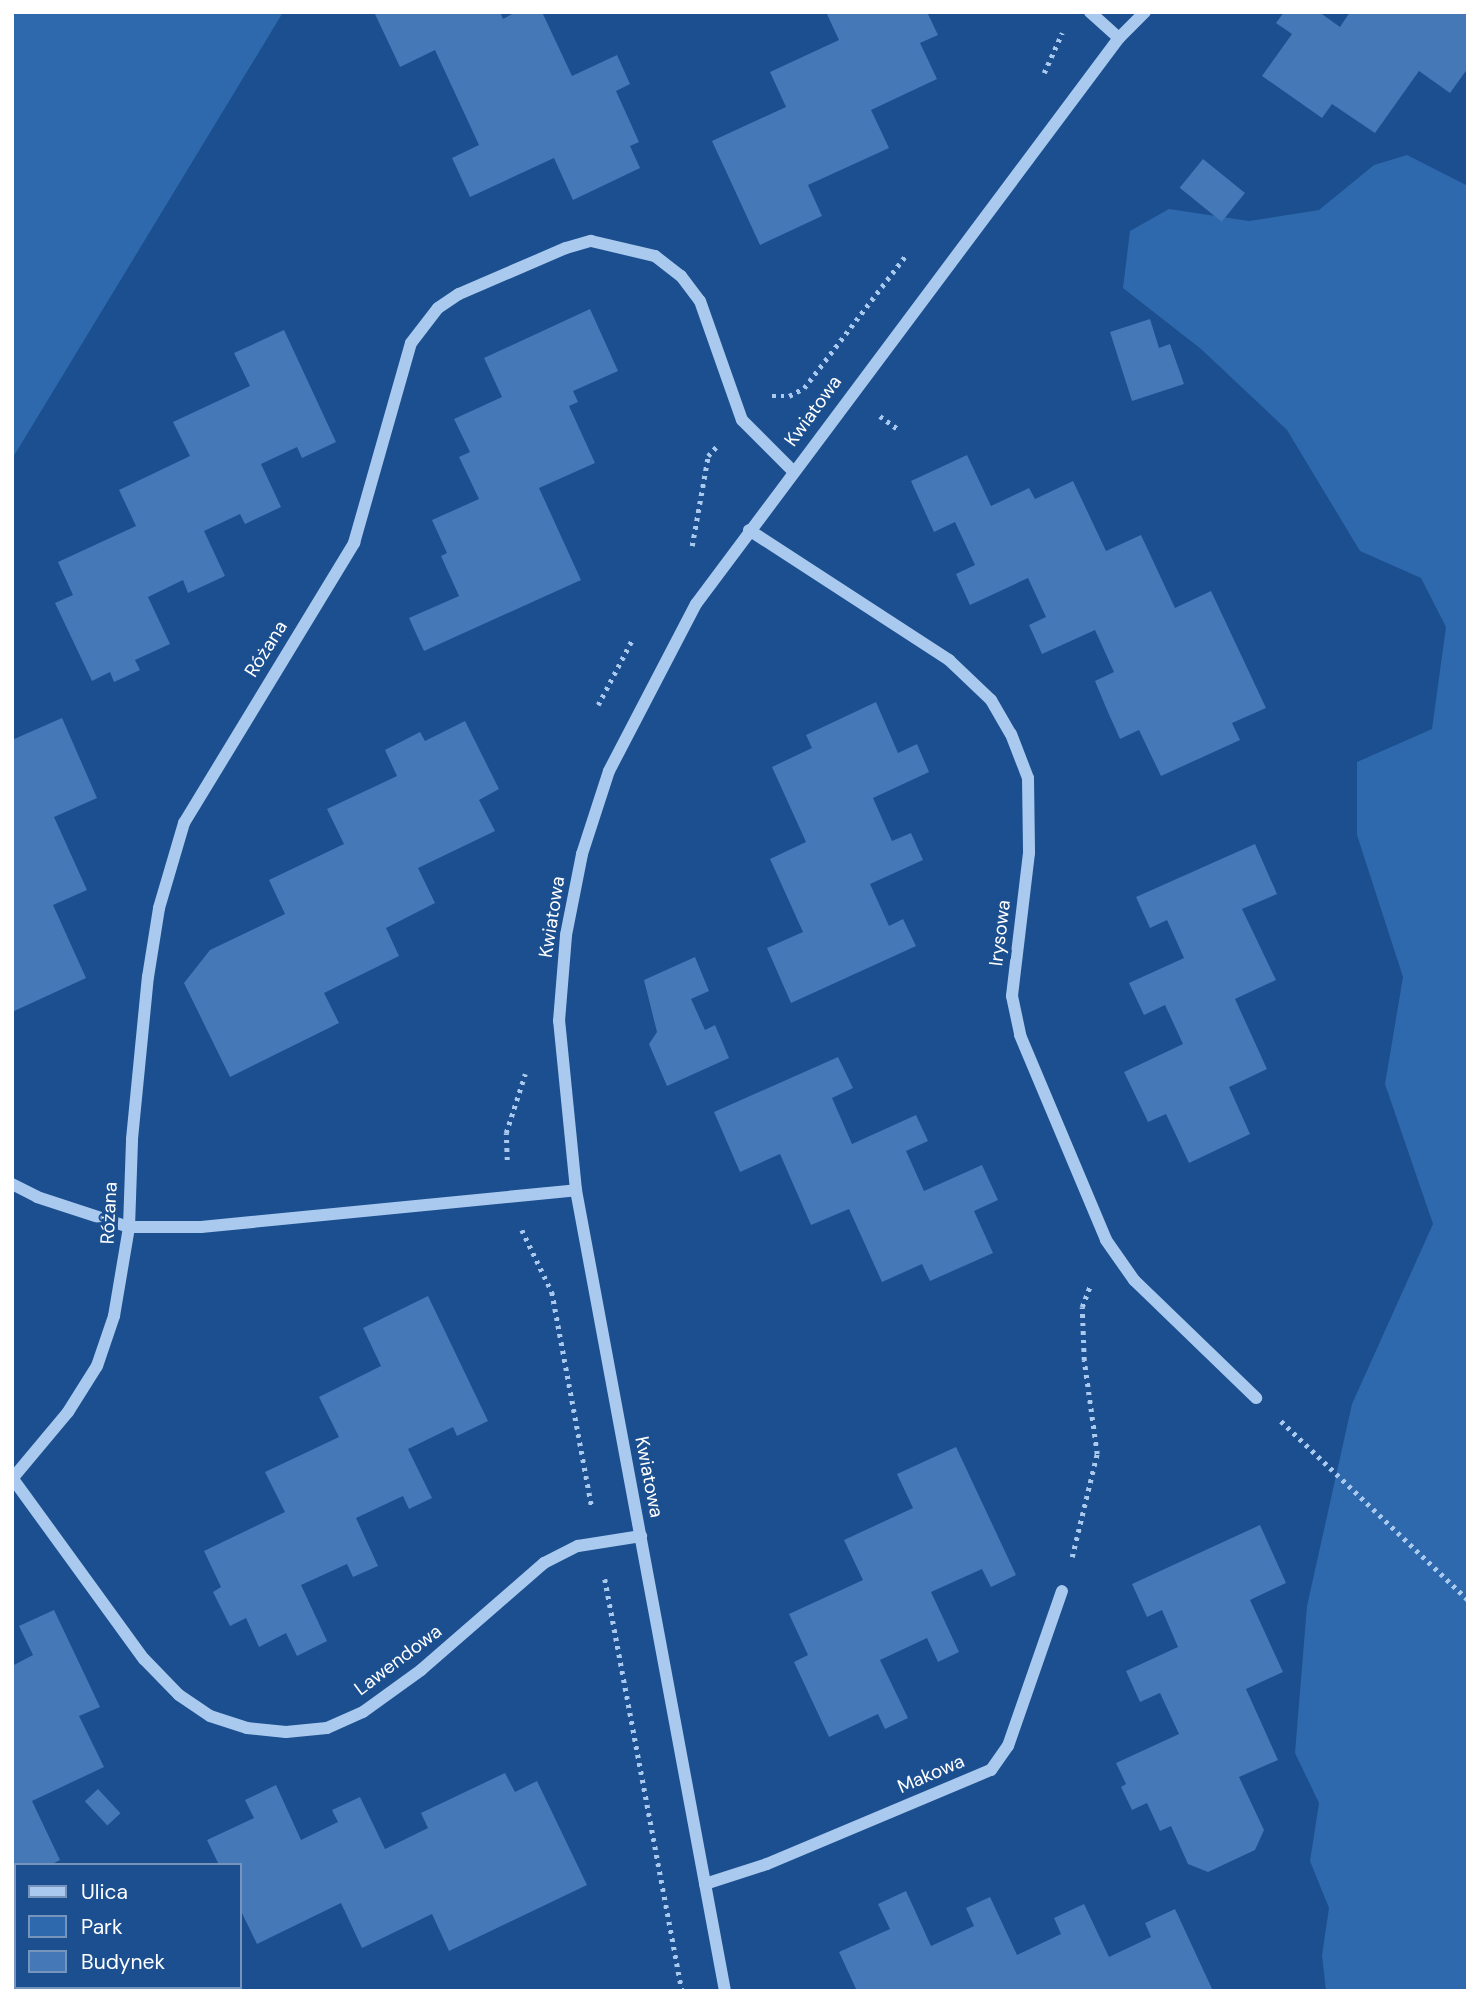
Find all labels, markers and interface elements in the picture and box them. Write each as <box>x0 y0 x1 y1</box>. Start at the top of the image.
street label: Kwiatowa <box>780 371 846 451</box>
street label: Różana <box>240 617 292 681</box>
street label: Kwiatowa <box>534 875 570 959</box>
street label: Irysowa <box>985 899 1015 967</box>
street label: Różana <box>96 1181 122 1245</box>
street label: Kwiatowa <box>630 1434 668 1520</box>
street label: Lawendowa <box>350 1620 446 1700</box>
street label: Makowa <box>894 1750 968 1798</box>
legend <box>14 1863 242 1989</box>
text: Ulica <box>81 1878 128 1906</box>
text: Park <box>81 1913 122 1941</box>
text: Budynek <box>81 1948 165 1976</box>

